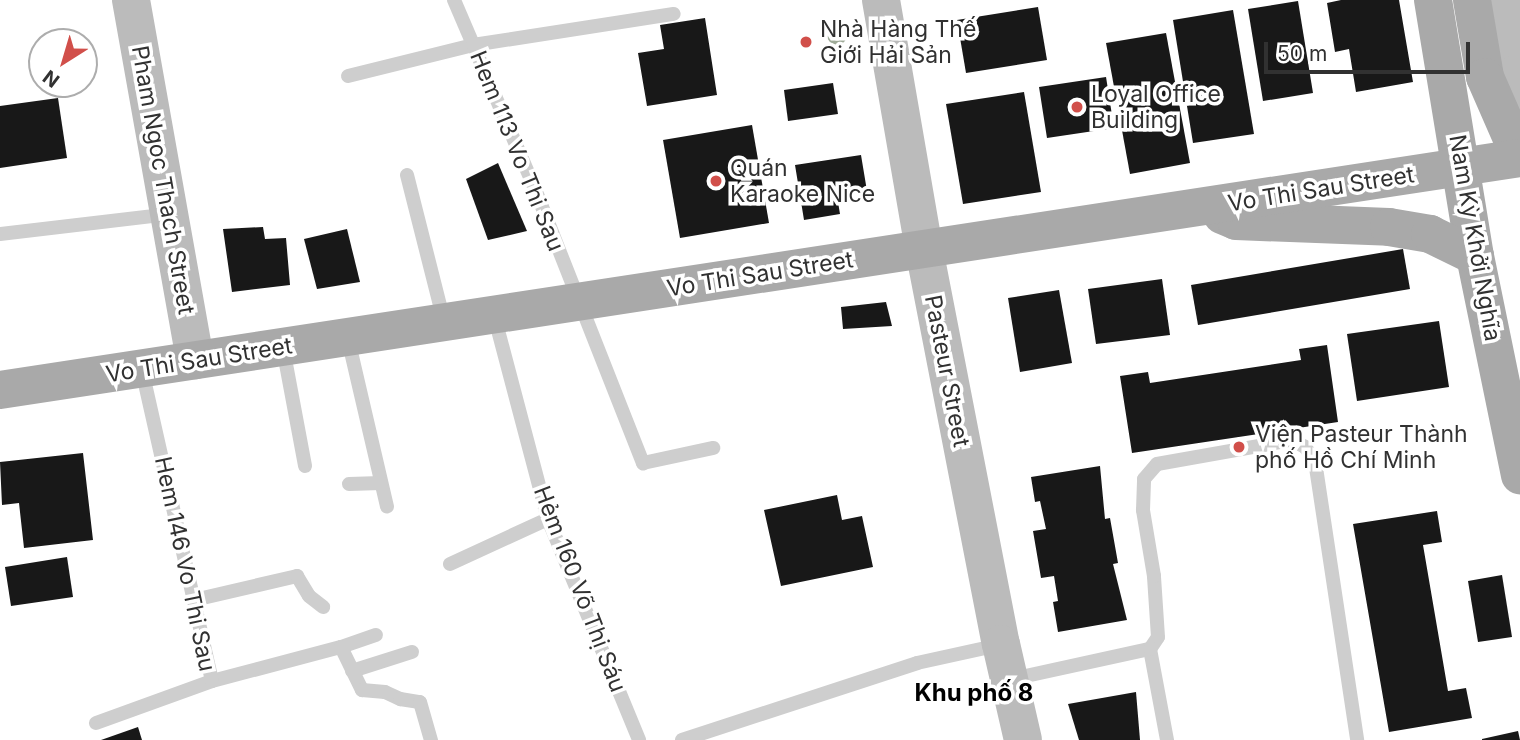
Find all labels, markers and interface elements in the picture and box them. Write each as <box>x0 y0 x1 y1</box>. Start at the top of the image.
place label: Nhà Hàng Thế Giới Hải Sản <box>820 15 976 69</box>
north arrow <box>28 28 98 98</box>
scale bar <box>1268 28 1474 72</box>
marker: Nhà Hàng Thế Giới Hải Sản <box>798 34 814 50</box>
text: 50 m <box>1277 41 1327 66</box>
street label: Pham Ngoc Thach Street <box>126 44 200 316</box>
street label: Hem 113 Vo Thi Sau <box>464 47 570 255</box>
text: N <box>39 65 64 92</box>
place label: Loyal Office Building <box>1091 80 1221 134</box>
marker: Loyal Office Building <box>1069 99 1085 115</box>
street label: Nam Kỳ Khởi Nghĩa <box>1443 133 1507 343</box>
place label: Quán Karaoke Nice <box>730 154 875 208</box>
street label: Vo Thi Sau Street <box>1226 161 1416 217</box>
marker: Quán Karaoke Nice <box>708 173 724 189</box>
street label: Vo Thi Sau Street <box>665 246 855 302</box>
street label: Pasteur Street <box>919 293 975 449</box>
street label: Vo Thi Sau Street <box>104 332 294 388</box>
place label: Viện Pasteur Thành phố Hồ Chí Minh <box>1255 420 1468 474</box>
marker: Viện Pasteur Thành phố Hồ Chí Minh <box>1229 437 1249 457</box>
street label: Hem 146 Vo Thi Sau <box>149 454 221 674</box>
street label: Hẻm 160 Võ Thị Sáu <box>528 482 632 696</box>
district label: Khu phố 8 <box>915 679 1033 707</box>

